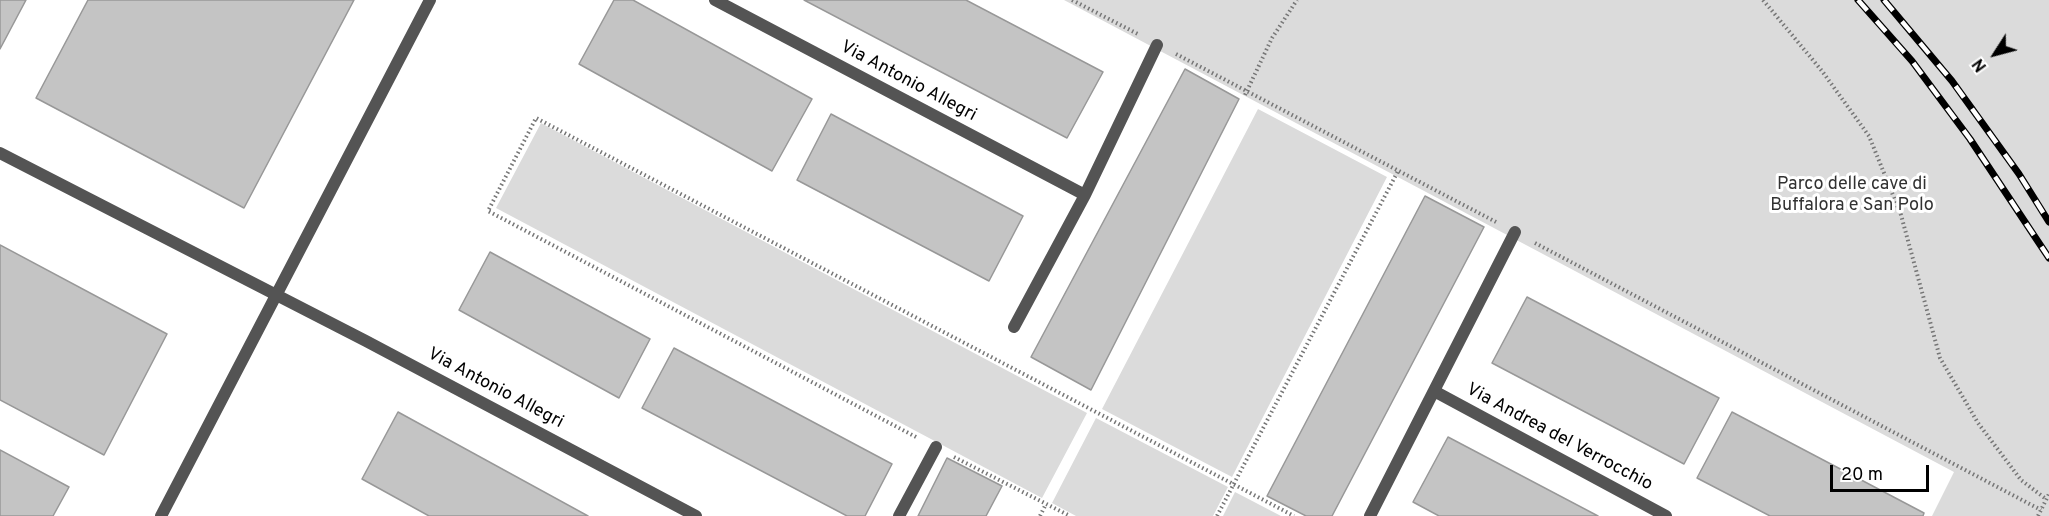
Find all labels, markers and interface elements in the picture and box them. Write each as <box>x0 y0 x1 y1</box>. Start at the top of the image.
north arrow <box>1965 24 2025 84</box>
street label: Via Antonio Allegri <box>836 37 980 127</box>
text: N <box>1969 54 1992 75</box>
park label: Parco delle cave di Buffalora e San Polo <box>1770 174 1934 216</box>
street label: Via Antonio Allegri <box>423 344 567 434</box>
street label: Via Andrea del Verrocchio <box>1462 380 1656 496</box>
scale bar <box>1833 453 1932 491</box>
text: 20 m <box>1841 464 1883 487</box>

